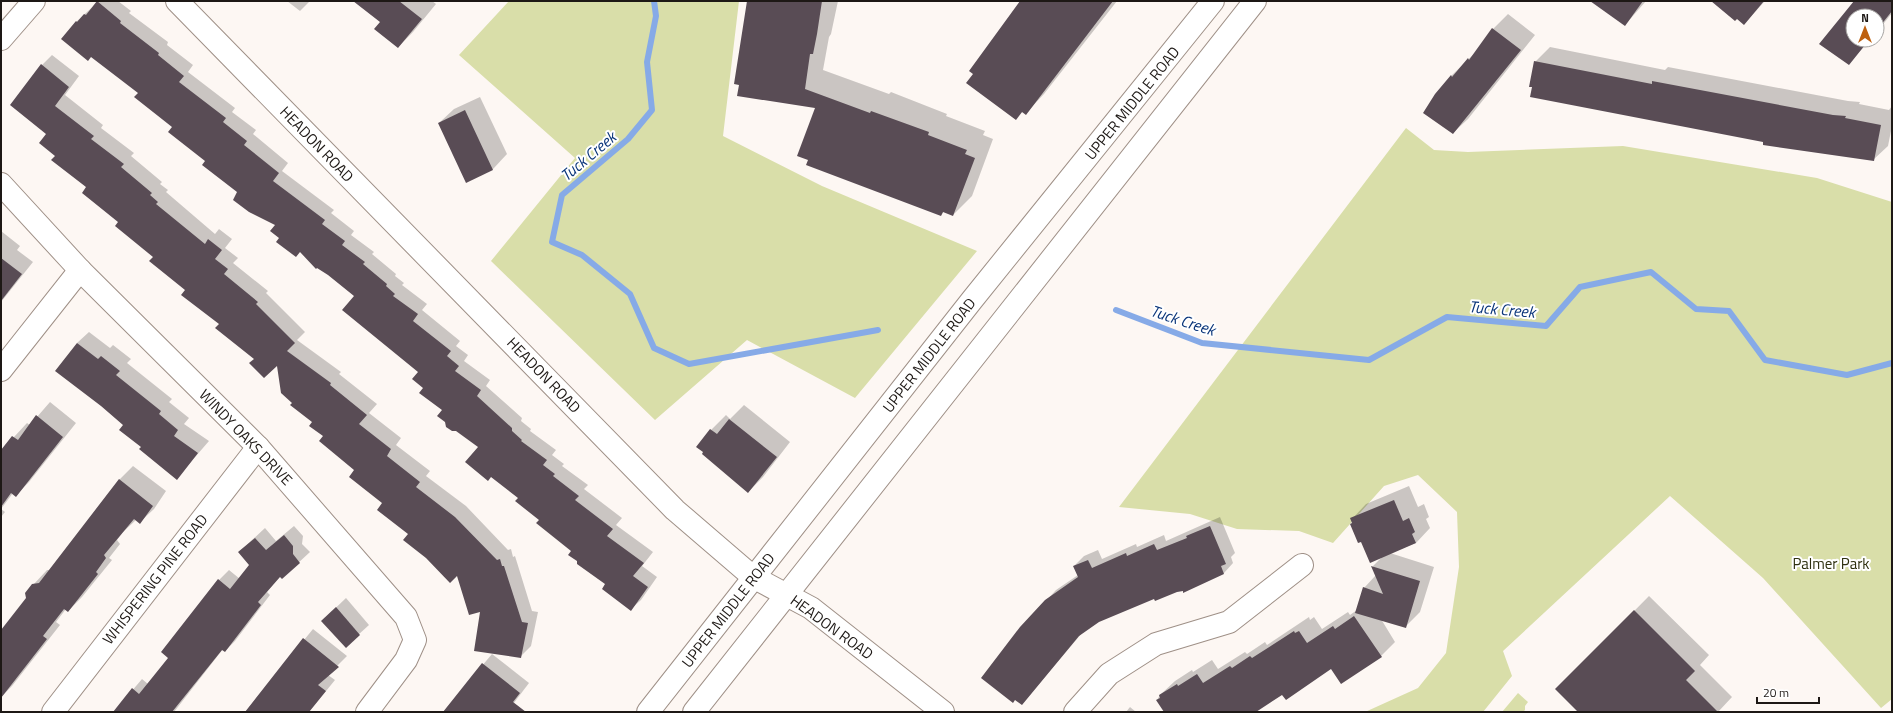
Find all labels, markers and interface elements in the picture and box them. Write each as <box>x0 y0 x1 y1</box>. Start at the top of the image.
north arrow <box>1845 8 1885 48</box>
text: N <box>1861 10 1869 26</box>
street label: UPPER MIDDLE ROAD <box>1079 41 1185 165</box>
street label: HEADON ROAD <box>275 101 359 187</box>
water label: Tuck Creek <box>555 124 623 187</box>
street label: UPPER MIDDLE ROAD <box>877 293 981 417</box>
water label: Tuck Creek <box>1468 294 1538 324</box>
water label: Tuck Creek <box>1148 298 1220 342</box>
street label: HEADON ROAD <box>502 332 586 418</box>
street label: WINDY OAKS DRIVE <box>194 384 298 490</box>
street label: WHISPERING PINE ROAD <box>97 509 213 649</box>
street label: UPPER MIDDLE ROAD <box>676 548 780 672</box>
park label: Palmer Park <box>1792 552 1870 575</box>
street label: HEADON ROAD <box>786 589 878 665</box>
scale bar <box>1757 679 1819 705</box>
text: 20 m <box>1763 683 1789 702</box>

